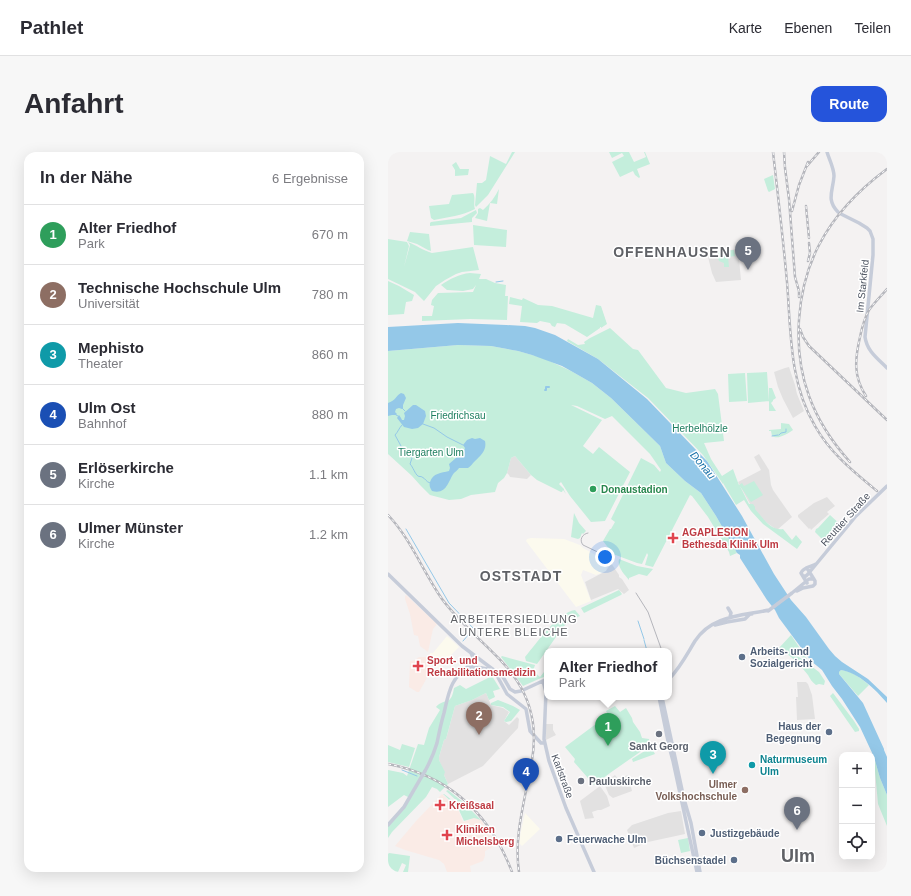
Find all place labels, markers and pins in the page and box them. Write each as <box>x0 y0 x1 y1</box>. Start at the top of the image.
pin: 5 <box>735 237 761 270</box>
marker: Donaustadion <box>588 484 598 494</box>
place label: Donaustadion <box>601 484 668 495</box>
place label: AGAPLESION Bethesda Klinik Ulm <box>682 527 779 550</box>
marker: AGAPLESION Bethesda Klinik Ulm <box>667 532 679 544</box>
place label: Arbeits- und Sozialgericht <box>750 646 813 669</box>
marker: Arbeits- und Sozialgericht <box>737 652 747 662</box>
place label: Sport- und Rehabilitationsmedizin <box>427 655 536 678</box>
marker: Sport- und Rehabilitationsmedizin <box>412 660 424 672</box>
pin: 2 <box>466 702 492 735</box>
pin: 1 <box>595 713 621 746</box>
place label: Haus der Begegnung <box>766 721 821 744</box>
marker: Haus der Begegnung <box>824 727 834 737</box>
marker: Sankt Georg <box>654 729 664 739</box>
place label: Sankt Georg <box>629 741 689 752</box>
pin: 3 <box>700 741 726 774</box>
place label: Naturmuseum Ulm <box>760 754 827 777</box>
pin: 4 <box>513 758 539 791</box>
marker: Naturmuseum Ulm <box>747 760 757 770</box>
marker: Pauluskirche <box>576 776 586 786</box>
place label: Pauluskirche <box>589 776 652 787</box>
place label: Ulmer Volkshochschule <box>655 779 737 802</box>
marker: Ulmer Volkshochschule <box>740 785 750 795</box>
pin: 6 <box>784 797 810 830</box>
marker: Kreißsaal <box>434 799 446 811</box>
place label: Kreißsaal <box>449 800 494 811</box>
place label: Kliniken Michelsberg <box>456 824 514 847</box>
marker: Justizgebäude <box>697 828 707 838</box>
place label: Justizgebäude <box>710 828 780 839</box>
marker: Kliniken Michelsberg <box>441 829 453 841</box>
marker: Feuerwache Ulm <box>554 834 564 844</box>
place label: Feuerwache Ulm <box>567 834 647 845</box>
place label: Büchsenstadel <box>655 855 726 866</box>
marker: Büchsenstadel <box>729 855 739 865</box>

